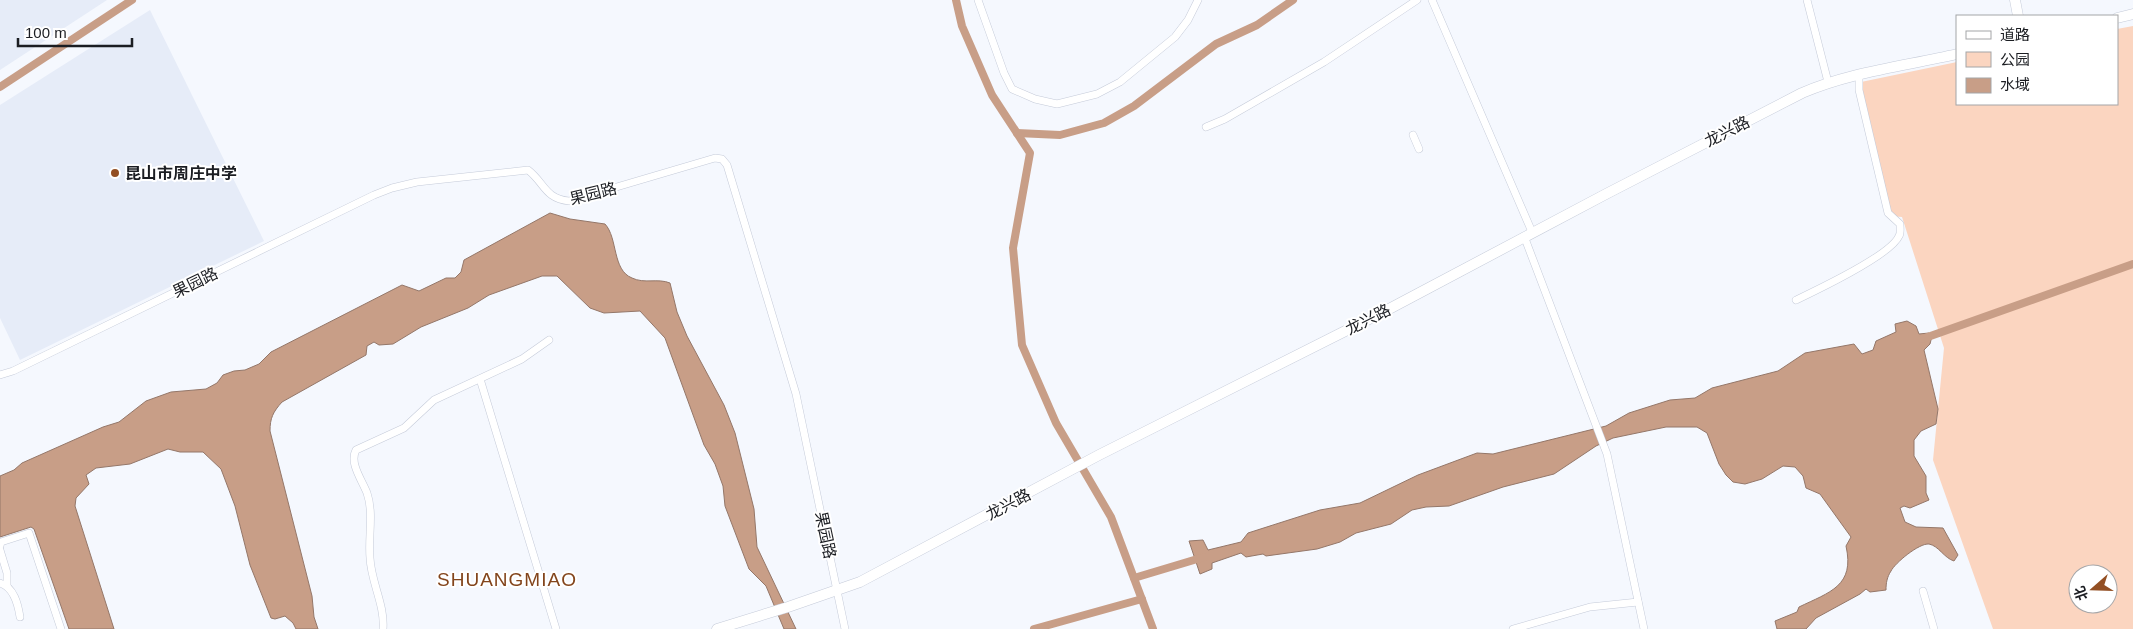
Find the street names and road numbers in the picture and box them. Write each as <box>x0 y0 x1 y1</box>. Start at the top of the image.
street label: 龙兴路 <box>1702 113 1752 150</box>
street label: 果园路 <box>568 179 618 208</box>
street label: 果园路 <box>170 264 221 301</box>
street label: 龙兴路 <box>1343 301 1393 338</box>
street label: 龙兴路 <box>983 486 1033 523</box>
street label: 果园路 <box>812 510 839 560</box>

